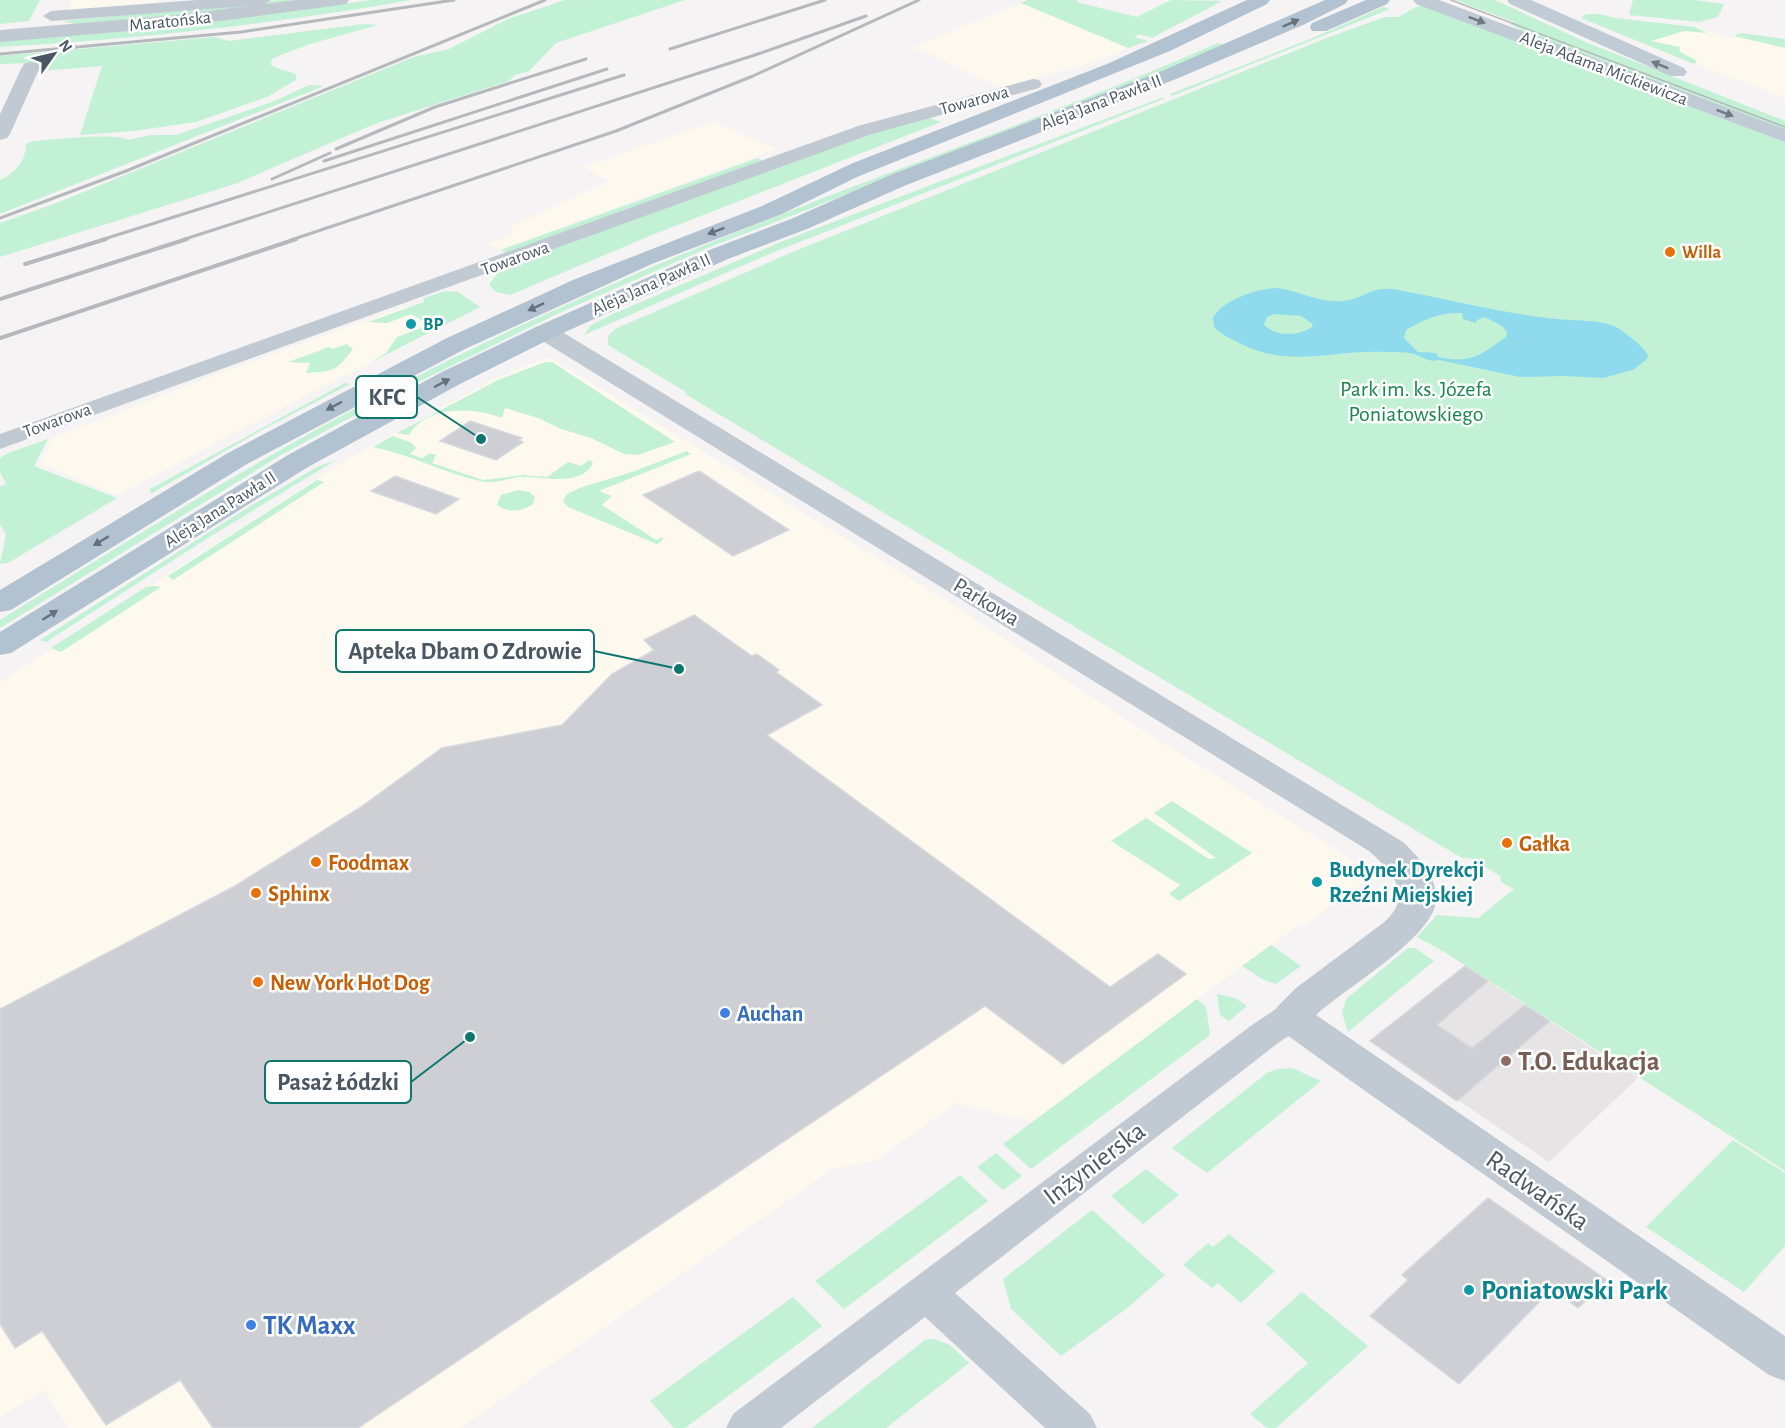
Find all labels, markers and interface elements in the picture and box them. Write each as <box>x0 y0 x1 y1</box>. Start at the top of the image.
street label: Maratońska <box>128 9 212 35</box>
one-way arrow <box>1468 16 1486 25</box>
one-way arrow <box>1282 19 1299 28</box>
north arrow <box>24 24 84 84</box>
street label: Aleja Adama Mickiewicza <box>1517 29 1690 109</box>
text: N <box>56 37 75 55</box>
one-way arrow <box>1651 60 1669 69</box>
street label: Aleja Jana Pawła II <box>1038 72 1164 134</box>
street label: Towarowa <box>938 83 1011 119</box>
one-way arrow <box>1716 109 1734 119</box>
one-way arrow <box>707 227 725 236</box>
street label: Towarowa <box>479 238 552 279</box>
place label: Willa <box>1682 244 1721 262</box>
marker: Willa <box>1663 245 1677 259</box>
street label: Aleja Jana Pawła II <box>589 251 713 319</box>
one-way arrow <box>528 302 545 311</box>
place label: BP <box>423 316 443 334</box>
marker: BP <box>404 317 418 331</box>
callout: KFC <box>356 376 417 418</box>
one-way arrow <box>434 378 451 388</box>
park label: Park im. ks. Józefa Poniatowskiego <box>1340 378 1492 425</box>
text: KFC <box>368 386 406 410</box>
street label: Towarowa <box>21 400 94 441</box>
one-way arrow <box>326 401 343 411</box>
street label: Aleja Jana Pawła II <box>162 468 280 551</box>
one-way arrow <box>93 536 109 547</box>
street label: Parkowa <box>950 574 1023 630</box>
one-way arrow <box>41 610 58 621</box>
callout: Apteka Dbam O Zdrowie <box>336 630 594 672</box>
text: Apteka Dbam O Zdrowie <box>348 640 582 664</box>
place label: Gałka <box>1519 833 1570 855</box>
marker: Gałka <box>1500 836 1514 850</box>
place label: Foodmax <box>328 852 409 874</box>
marker: Foodmax <box>309 855 323 869</box>
place label: Budynek Dyrekcji Rzeźni Miejskiej <box>1329 859 1484 907</box>
marker: Budynek Dyrekcji Rzeźni Miejskiej <box>1310 875 1324 889</box>
place label: Sphinx <box>268 883 330 905</box>
marker: Sphinx <box>249 886 263 900</box>
place label: New York Hot Dog <box>270 972 431 994</box>
marker: New York Hot Dog <box>251 975 265 989</box>
place label: Auchan <box>737 1003 803 1025</box>
marker: Auchan <box>718 1006 732 1020</box>
place label: T.O. Edukacja <box>1518 1048 1660 1076</box>
marker: T.O. Edukacja <box>1499 1054 1513 1068</box>
callout: Pasaż Łódzki <box>265 1061 411 1103</box>
text: Pasaż Łódzki <box>277 1071 399 1095</box>
street label: Inżynierska <box>1038 1117 1151 1211</box>
street label: Radwańska <box>1481 1145 1594 1236</box>
place label: Poniatowski Park <box>1481 1277 1669 1304</box>
marker: Poniatowski Park <box>1462 1283 1476 1297</box>
place label: TK Maxx <box>263 1312 356 1339</box>
marker: TK Maxx <box>244 1318 258 1332</box>

